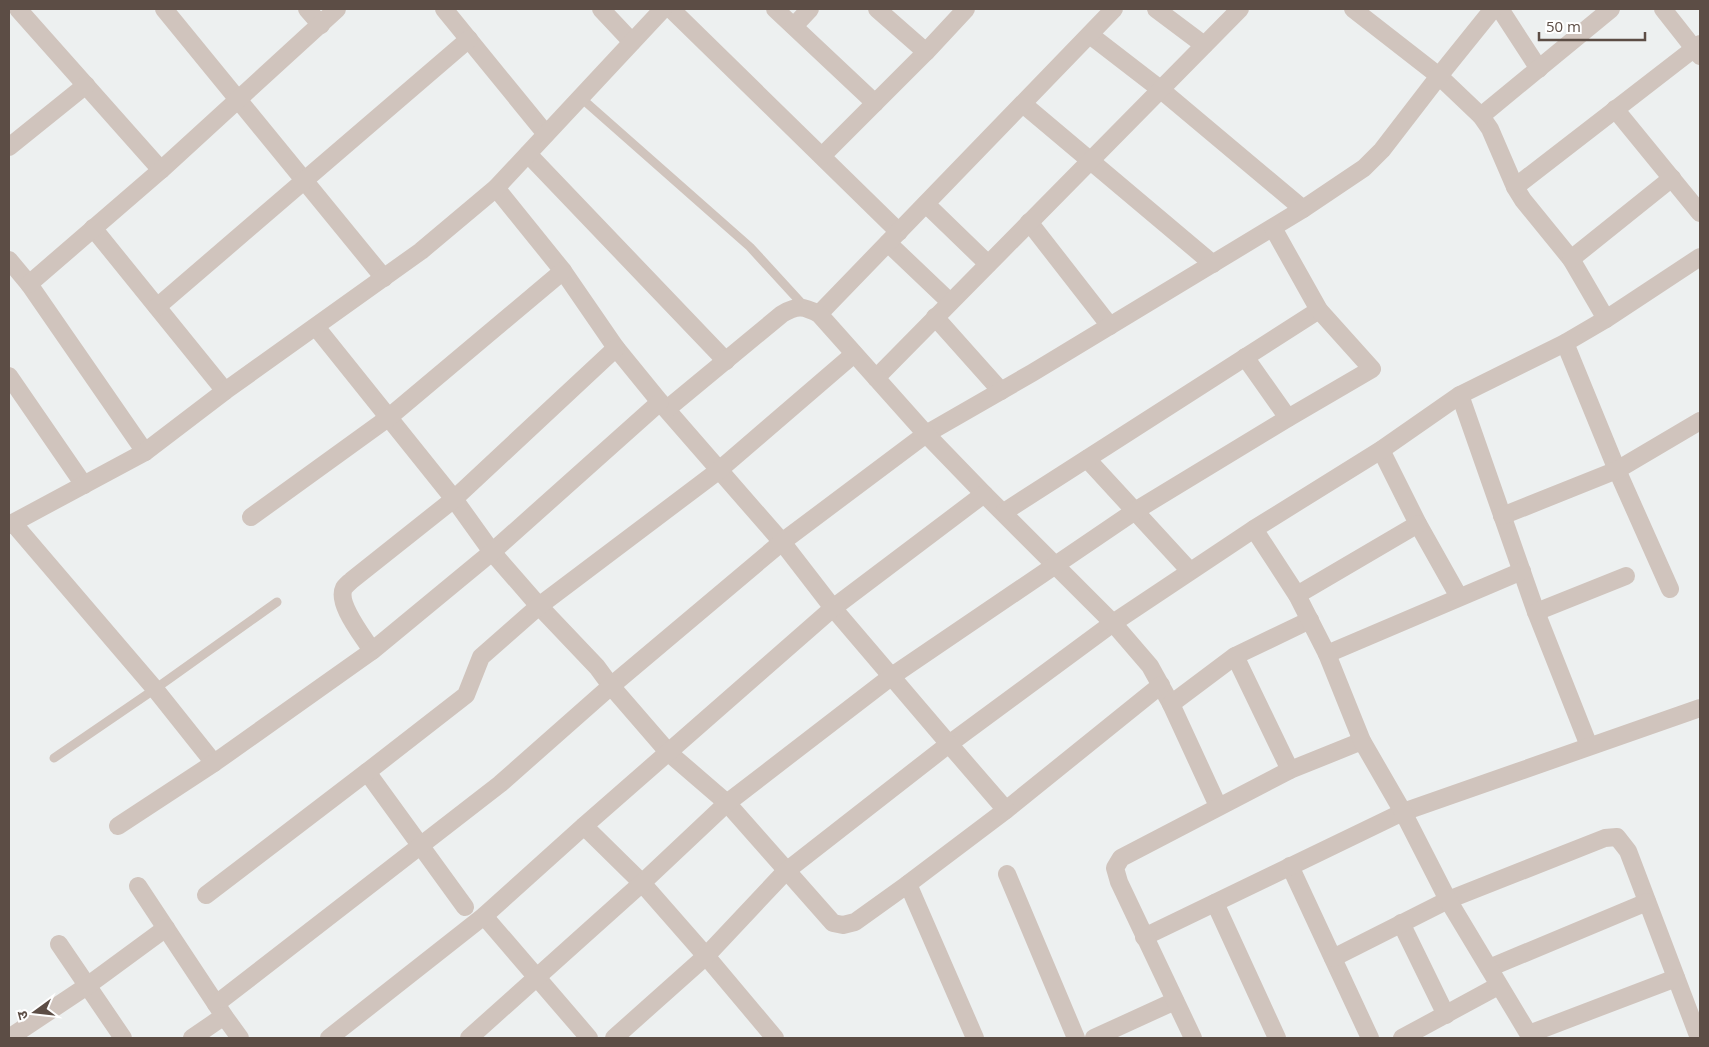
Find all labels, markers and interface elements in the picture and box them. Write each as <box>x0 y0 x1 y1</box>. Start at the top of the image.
scale bar <box>1539 10 1645 42</box>
text: 50 m <box>1546 16 1581 36</box>
north arrow <box>10 987 60 1037</box>
text: उ <box>12 1008 32 1022</box>

